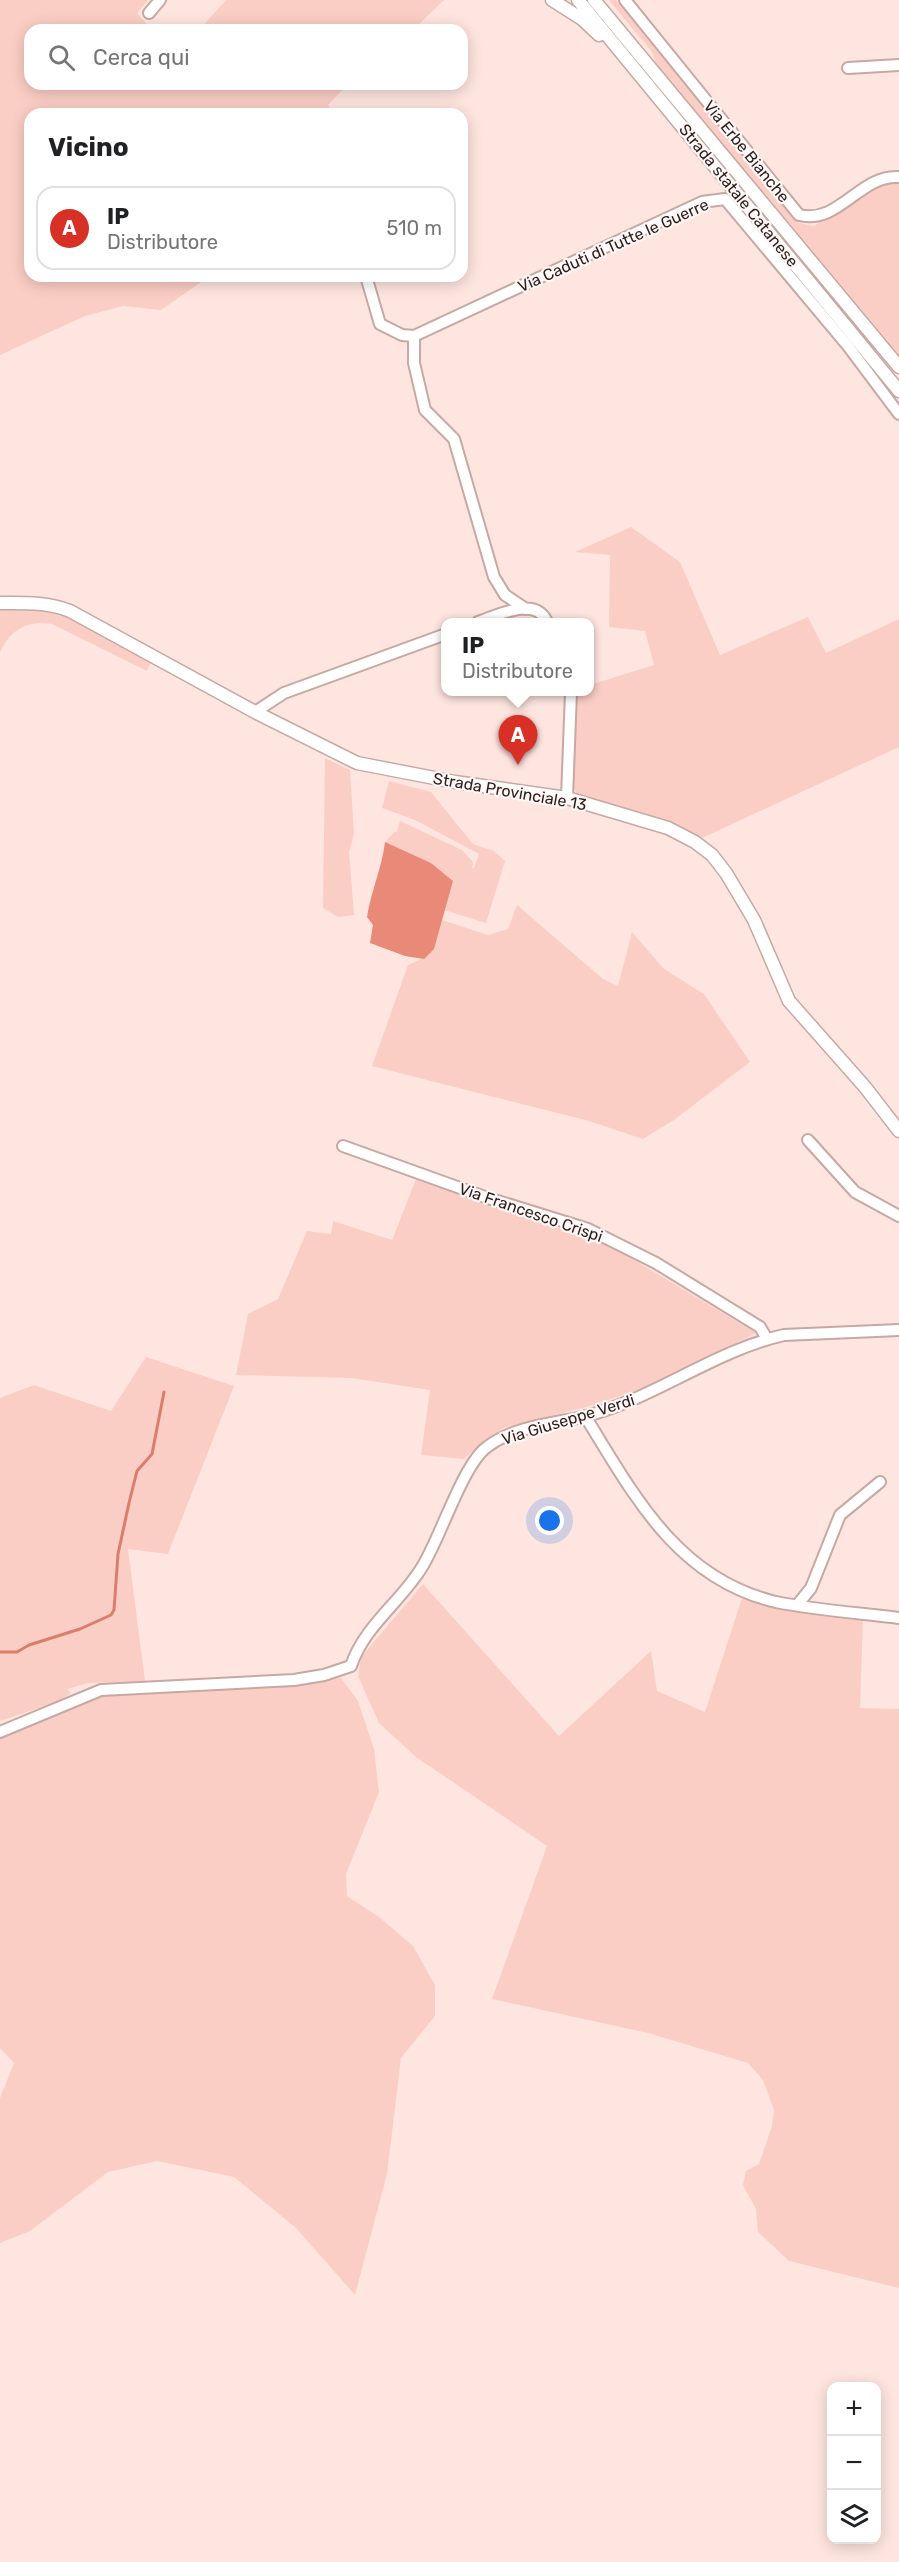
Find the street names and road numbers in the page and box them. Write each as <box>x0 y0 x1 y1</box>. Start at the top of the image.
street label: Via Erbe Bianche <box>700 96 794 206</box>
street label: Strada statale Catanese <box>675 120 802 271</box>
street label: Via Caduti di Tutte le Guerre <box>515 195 712 296</box>
street label: Strada Provinciale 13 <box>432 769 588 814</box>
street label: Via Francesco Crispi <box>456 1179 605 1246</box>
street label: Via Giuseppe Verdi <box>499 1390 637 1449</box>

